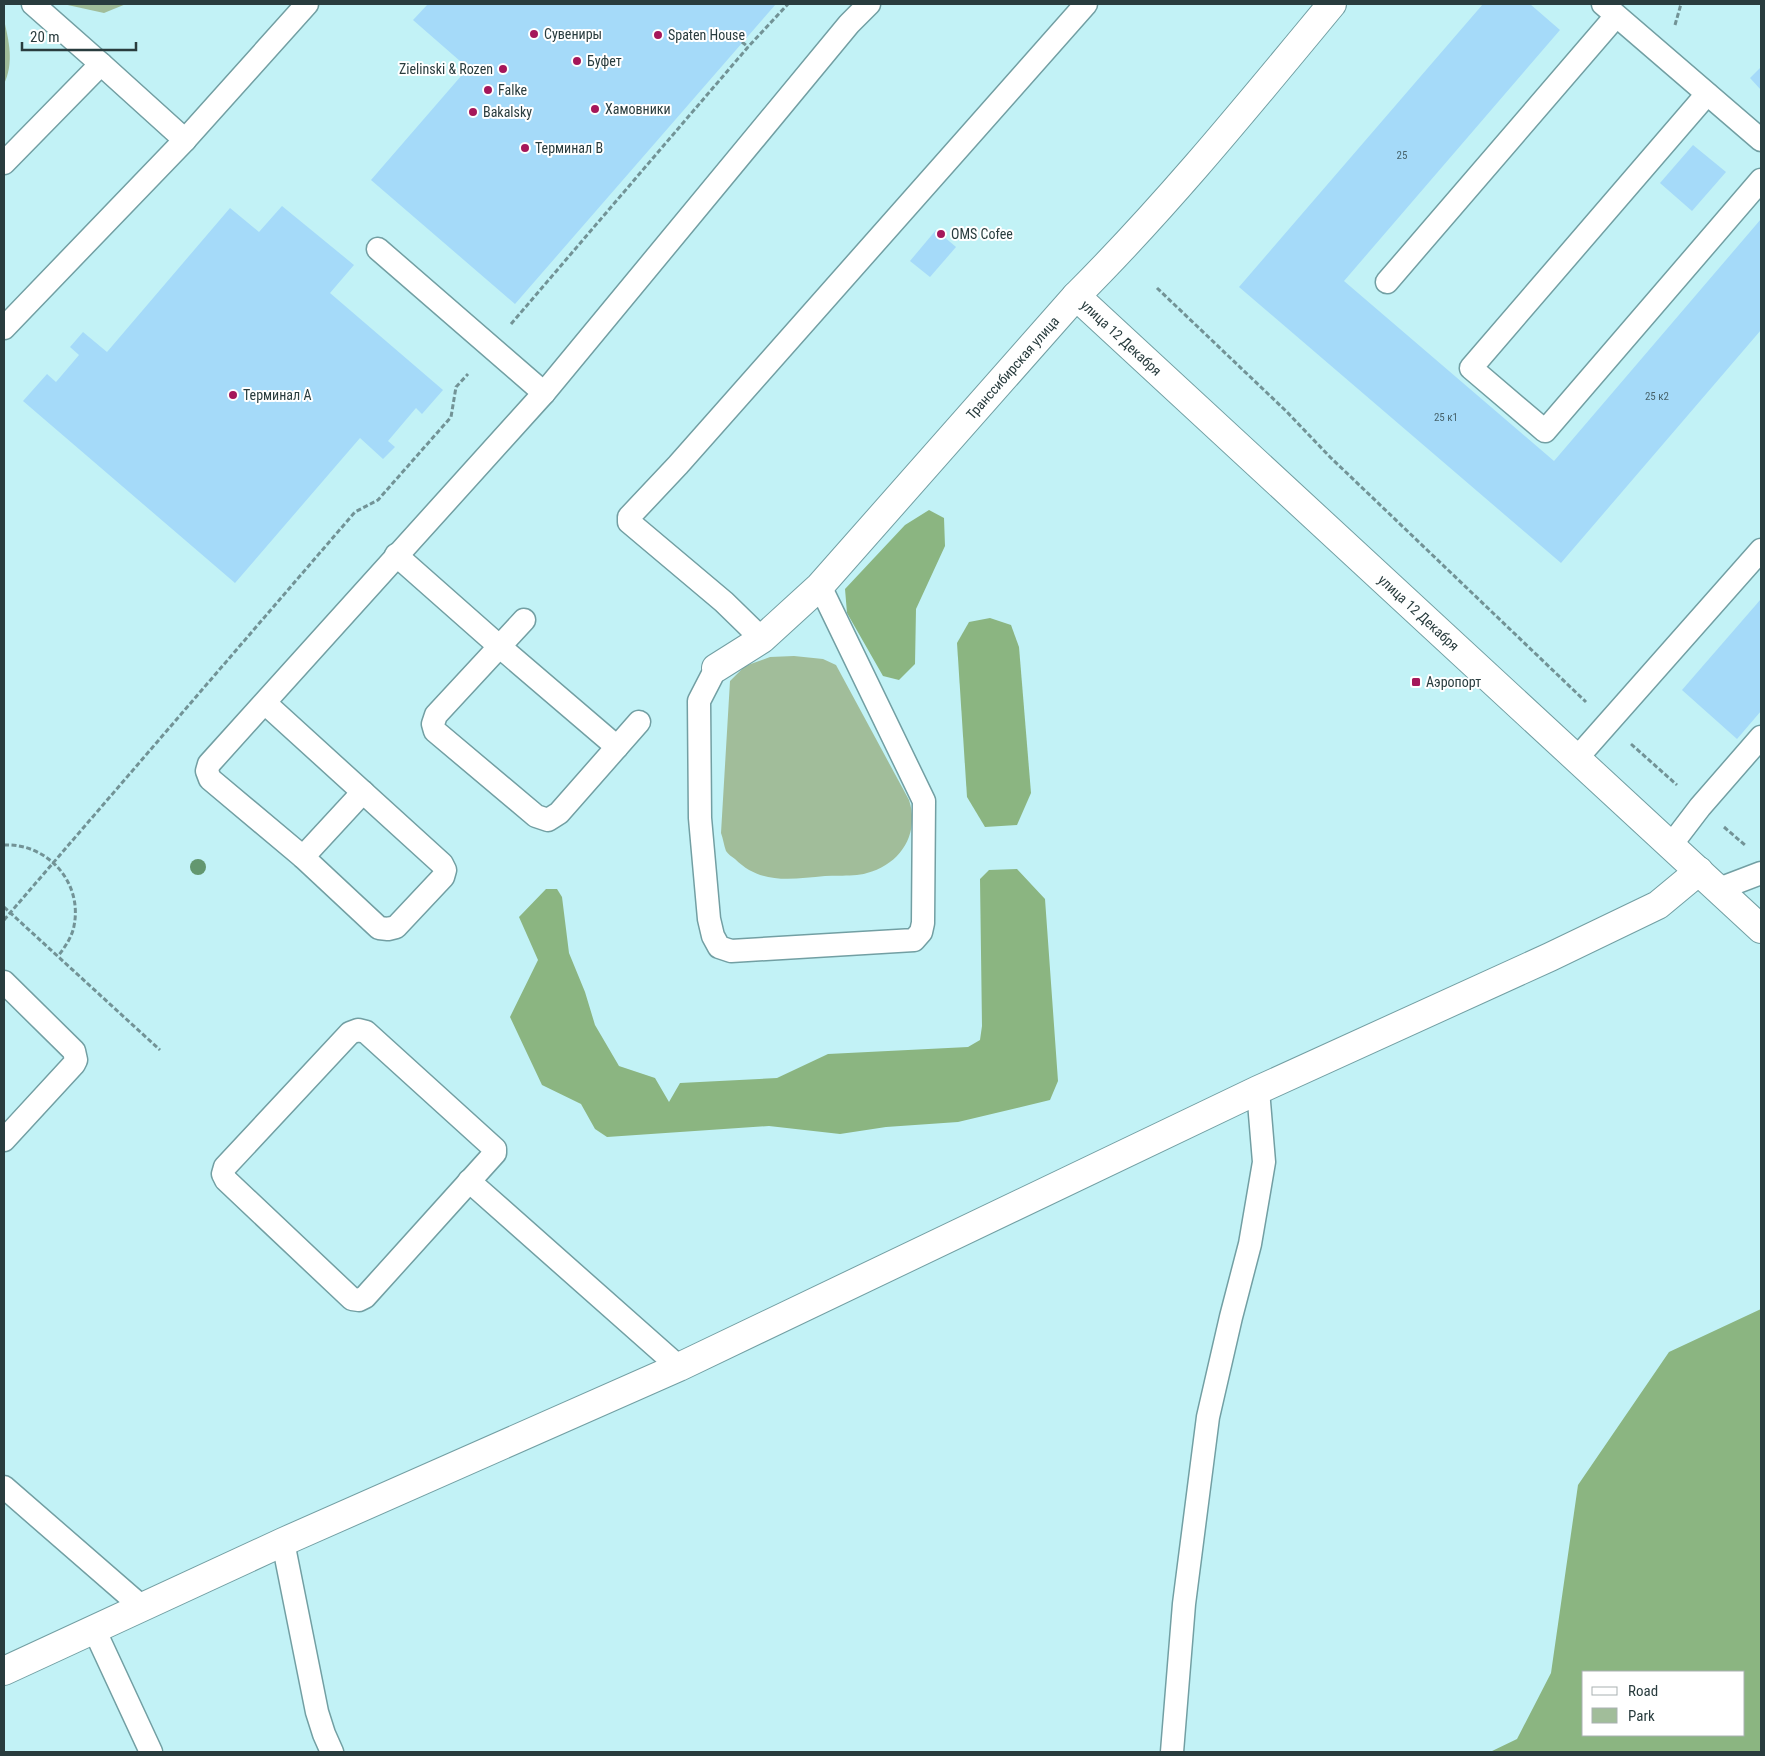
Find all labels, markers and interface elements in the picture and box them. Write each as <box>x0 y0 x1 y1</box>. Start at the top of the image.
scale bar <box>22 20 136 52</box>
place label: Сувениры <box>544 26 602 42</box>
place label: Spaten House <box>668 27 745 43</box>
text: 20 m <box>30 28 60 46</box>
marker: Сувениры <box>528 28 540 40</box>
marker: Spaten House <box>652 29 664 41</box>
place label: Буфет <box>587 53 622 69</box>
marker: Буфет <box>571 55 583 67</box>
place label: Zielinski & Rozen <box>399 61 493 77</box>
marker: Zielinski & Rozen <box>497 63 509 75</box>
place label: Falke <box>498 82 528 98</box>
marker: Falke <box>482 84 494 96</box>
place label: Хамовники <box>605 101 671 117</box>
marker: Хамовники <box>589 103 601 115</box>
place label: Bakalsky <box>483 104 532 120</box>
marker: Bakalsky <box>467 106 479 118</box>
place label: Терминал B <box>535 140 603 156</box>
marker: Терминал B <box>519 142 531 154</box>
house number: 25 <box>1397 149 1407 162</box>
place label: OMS Cofee <box>951 226 1013 242</box>
marker: OMS Cofee <box>935 228 947 240</box>
street label: улица 12 Декабря <box>1078 297 1165 379</box>
street label: Транссибирская улица <box>963 313 1062 423</box>
place label: Терминал A <box>243 387 312 403</box>
marker: Терминал A <box>227 389 239 401</box>
house number: 25 к2 <box>1645 390 1669 403</box>
house number: 25 к1 <box>1434 411 1458 424</box>
street label: улица 12 Декабря <box>1375 572 1462 654</box>
place label: Аэропорт <box>1426 674 1481 690</box>
marker: Аэропорт <box>1410 676 1422 688</box>
legend <box>1582 1671 1745 1736</box>
text: Road <box>1628 1682 1658 1700</box>
text: Park <box>1628 1707 1655 1725</box>

